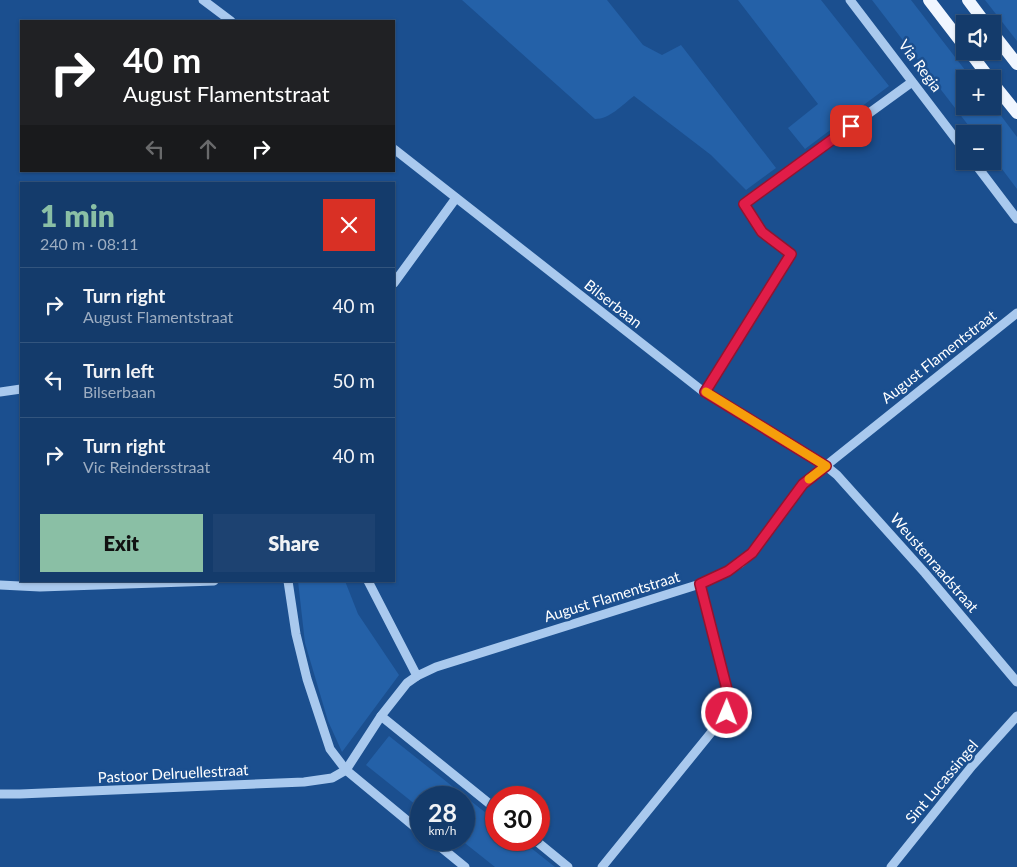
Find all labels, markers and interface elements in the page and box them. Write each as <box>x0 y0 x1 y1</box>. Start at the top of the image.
map controls <box>956 15 1001 170</box>
button: sound <box>956 15 1001 60</box>
street label: Via Regia <box>895 36 946 95</box>
text: 40 m <box>123 38 201 80</box>
icon: right <box>40 40 105 105</box>
button: + <box>956 70 1001 115</box>
text: August Flamentstraat <box>123 80 330 107</box>
pin <box>830 105 872 147</box>
icon: arrive <box>837 112 865 140</box>
button: − <box>956 125 1001 170</box>
icon: left <box>141 135 169 163</box>
icon: ahead <box>194 135 222 163</box>
icon: right <box>247 135 275 163</box>
text: 1 min <box>40 197 115 233</box>
button: close <box>323 199 375 251</box>
text: 240 m · 08:11 <box>40 234 139 253</box>
street label: Bilserbaan <box>581 275 646 331</box>
text: Turn right <box>83 284 165 307</box>
icon: right <box>40 291 68 319</box>
text: 40 m <box>332 294 375 317</box>
street label: August Flamentstraat <box>877 305 1000 407</box>
text: August Flamentstraat <box>83 307 233 326</box>
text: Turn left <box>83 359 154 382</box>
icon: left <box>40 366 68 394</box>
text: 50 m <box>332 369 375 392</box>
text: Bilserbaan <box>83 382 156 401</box>
text: Turn right <box>83 434 165 457</box>
icon: right <box>40 441 68 469</box>
text: 40 m <box>332 444 375 467</box>
text: Vic Reindersstraat <box>83 457 210 476</box>
street label: Weustenraadstraat <box>887 509 983 616</box>
button: Exit <box>40 514 203 572</box>
button: Share <box>213 514 375 572</box>
street label: August Flamentstraat <box>542 567 682 625</box>
position arrow <box>700 686 752 738</box>
street label: Sint Lucassingel <box>901 736 981 827</box>
street label: Pastoor Delruellestraat <box>97 760 249 786</box>
speed limit sign: 30 <box>485 786 550 851</box>
text: 28 <box>428 797 457 827</box>
text: km/h <box>428 823 457 838</box>

